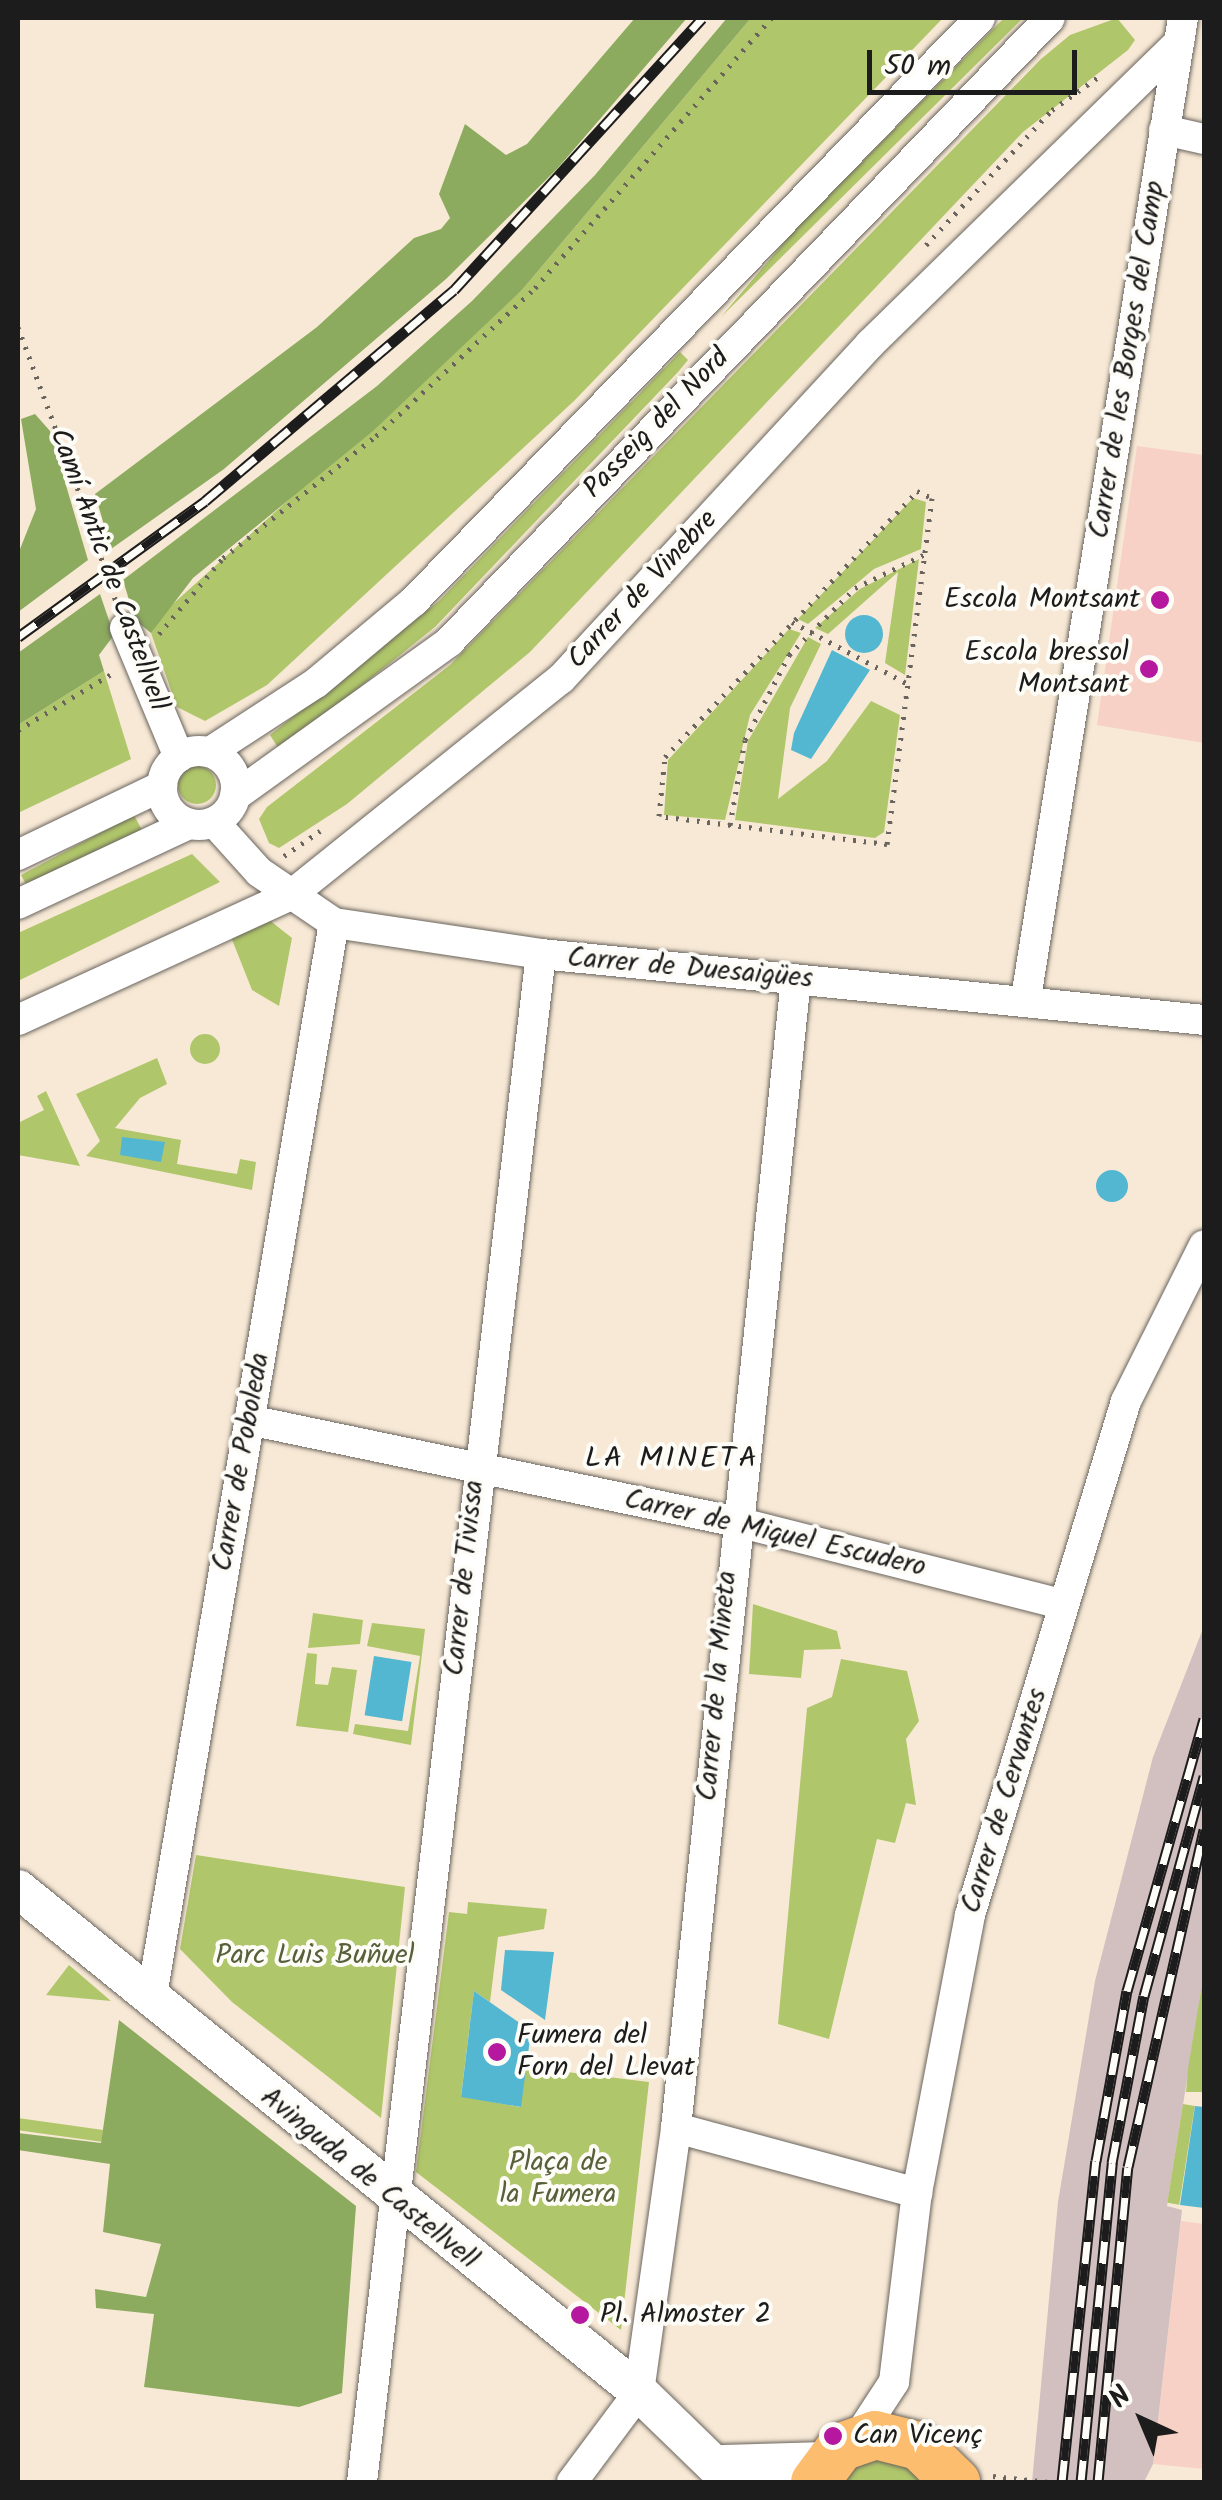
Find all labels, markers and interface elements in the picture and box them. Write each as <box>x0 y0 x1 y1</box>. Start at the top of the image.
scale bar <box>872 30 1082 92</box>
text: 50 m <box>884 43 951 91</box>
street label: Carrer de les Borges del Camp <box>1083 179 1173 541</box>
street label: Passeig del Nord <box>577 342 737 506</box>
street label: Camí Antic de Castellvell <box>41 424 175 716</box>
street label: Carrer de Vinebre <box>561 504 725 676</box>
place label: Escola Montsant <box>944 583 1140 617</box>
marker: Escola Montsant <box>1149 589 1171 611</box>
place label: Escola bressol Montsant <box>964 636 1129 702</box>
marker: Escola bressol Montsant <box>1138 658 1160 680</box>
street label: Carrer de Duesaigües <box>566 942 814 996</box>
street label: Carrer de Poboleda <box>206 1350 278 1574</box>
district label: LA MINETA <box>585 1441 759 1477</box>
street label: Carrer de Tivissa <box>438 1479 492 1677</box>
street label: Carrer de Miquel Escudero <box>621 1483 929 1585</box>
street label: Carrer de la Mineta <box>691 1570 745 1802</box>
street label: Carrer de Cervantes <box>955 1685 1055 1917</box>
park label: Parc Luis Buñuel <box>216 1939 414 1973</box>
place label: Fumera del Forn del Llevat <box>517 2019 695 2085</box>
marker: Fumera del Forn del Llevat <box>486 2041 508 2063</box>
street label: Avinguda de Castellvell <box>253 2081 485 2277</box>
park label: Plaça de la Fumera <box>500 2146 616 2212</box>
place label: Pl. Almoster 2 <box>600 2298 771 2332</box>
marker: Pl. Almoster 2 <box>569 2304 591 2326</box>
north arrow <box>1092 2370 1192 2470</box>
text: N <box>1099 2376 1143 2420</box>
place label: Can Vicenç <box>853 2419 983 2453</box>
marker: Can Vicenç <box>822 2425 844 2447</box>

